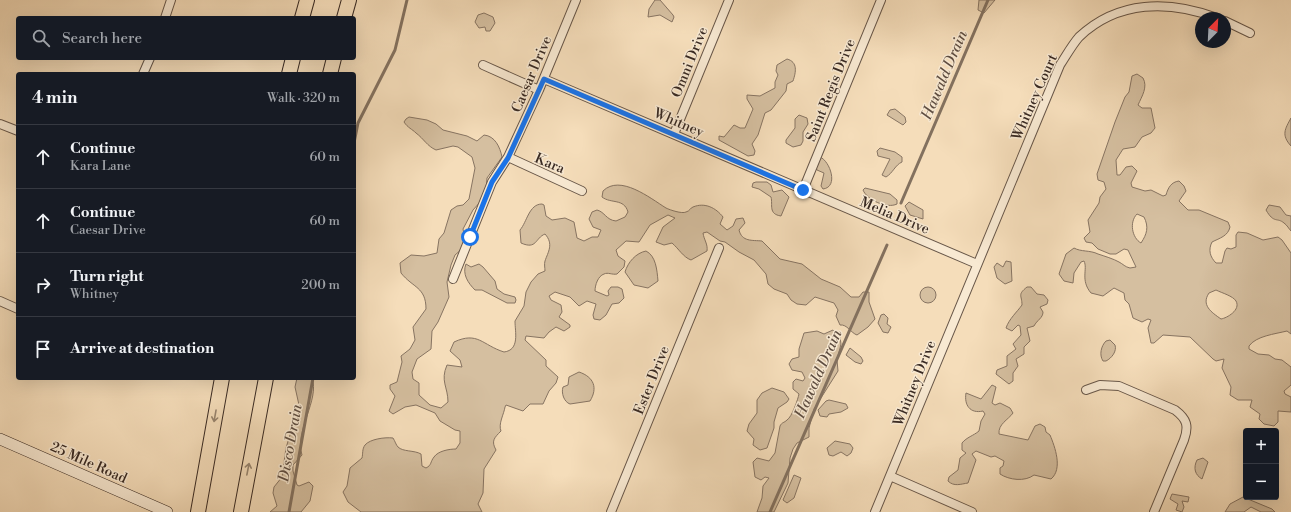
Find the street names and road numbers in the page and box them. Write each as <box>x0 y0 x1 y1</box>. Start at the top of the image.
street label: Omni Drive <box>668 24 712 100</box>
street label: Caesar Drive <box>508 33 556 115</box>
street label: Saint Regis Drive <box>802 36 860 144</box>
street label: Whitney Court <box>1008 52 1062 144</box>
street label: Whitney <box>650 104 707 142</box>
street label: Kara <box>532 150 568 179</box>
street label: Melia Drive <box>857 193 932 239</box>
street label: Whitney Drive <box>889 338 940 430</box>
street label: Ester Drive <box>630 343 674 417</box>
street label: 25 Mile Road <box>47 438 130 488</box>

